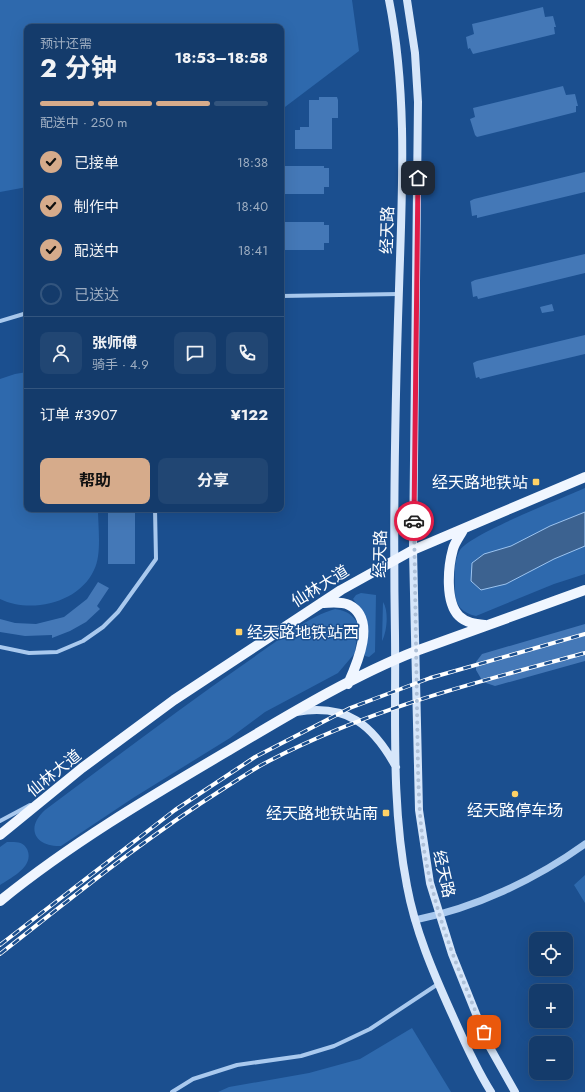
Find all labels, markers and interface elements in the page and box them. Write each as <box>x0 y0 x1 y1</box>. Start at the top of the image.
text: 预计还需 <box>40 34 92 53</box>
text: 18:53–18:58 <box>174 47 268 69</box>
text: 2 分钟 <box>40 49 117 87</box>
text: 配送中 · 250 m <box>40 113 127 132</box>
icon: check <box>40 151 62 173</box>
text: 已接单 <box>74 152 119 174</box>
text: 18:38 <box>237 153 268 172</box>
pin <box>401 161 435 195</box>
icon: home <box>407 167 429 189</box>
icon: check <box>40 195 62 217</box>
text: 制作中 <box>74 196 119 218</box>
text: 18:40 <box>236 197 268 216</box>
street label: 经天路 <box>375 206 399 254</box>
icon: check <box>40 239 62 261</box>
text: 配送中 <box>74 240 119 262</box>
text: 18:41 <box>238 241 268 260</box>
text: 已送达 <box>74 284 119 306</box>
button: person <box>40 332 82 374</box>
text: 张师傅 <box>92 332 137 354</box>
button: chat <box>174 332 216 374</box>
button: phone <box>226 332 268 374</box>
text: 骑手 · 4.9 <box>92 355 149 374</box>
text: 订单 #3907 <box>40 404 117 426</box>
text: ¥122 <box>231 404 268 426</box>
button: 帮助 <box>40 458 150 504</box>
button: 分享 <box>158 458 268 504</box>
place label: 经天路地铁站 <box>432 471 528 494</box>
marker: 经天路地铁站 <box>531 477 541 487</box>
courier <box>394 501 434 541</box>
icon: car <box>403 510 425 532</box>
street label: 经天路 <box>368 530 392 578</box>
street label: 仙林大道 <box>287 559 353 613</box>
place label: 经天路地铁站西 <box>247 621 359 644</box>
marker: 经天路地铁站西 <box>234 627 244 637</box>
street label: 仙林大道 <box>22 744 86 802</box>
marker: 经天路停车场 <box>510 789 520 799</box>
place label: 经天路停车场 <box>467 799 563 822</box>
place label: 经天路地铁站南 <box>266 802 378 825</box>
marker: 经天路地铁站南 <box>381 808 391 818</box>
street label: 经天路 <box>427 848 461 900</box>
map controls <box>529 932 573 1080</box>
button: locate <box>529 932 573 976</box>
button: + <box>529 984 573 1028</box>
pin <box>467 1015 501 1049</box>
icon: bag <box>473 1021 495 1043</box>
button: − <box>529 1036 573 1080</box>

